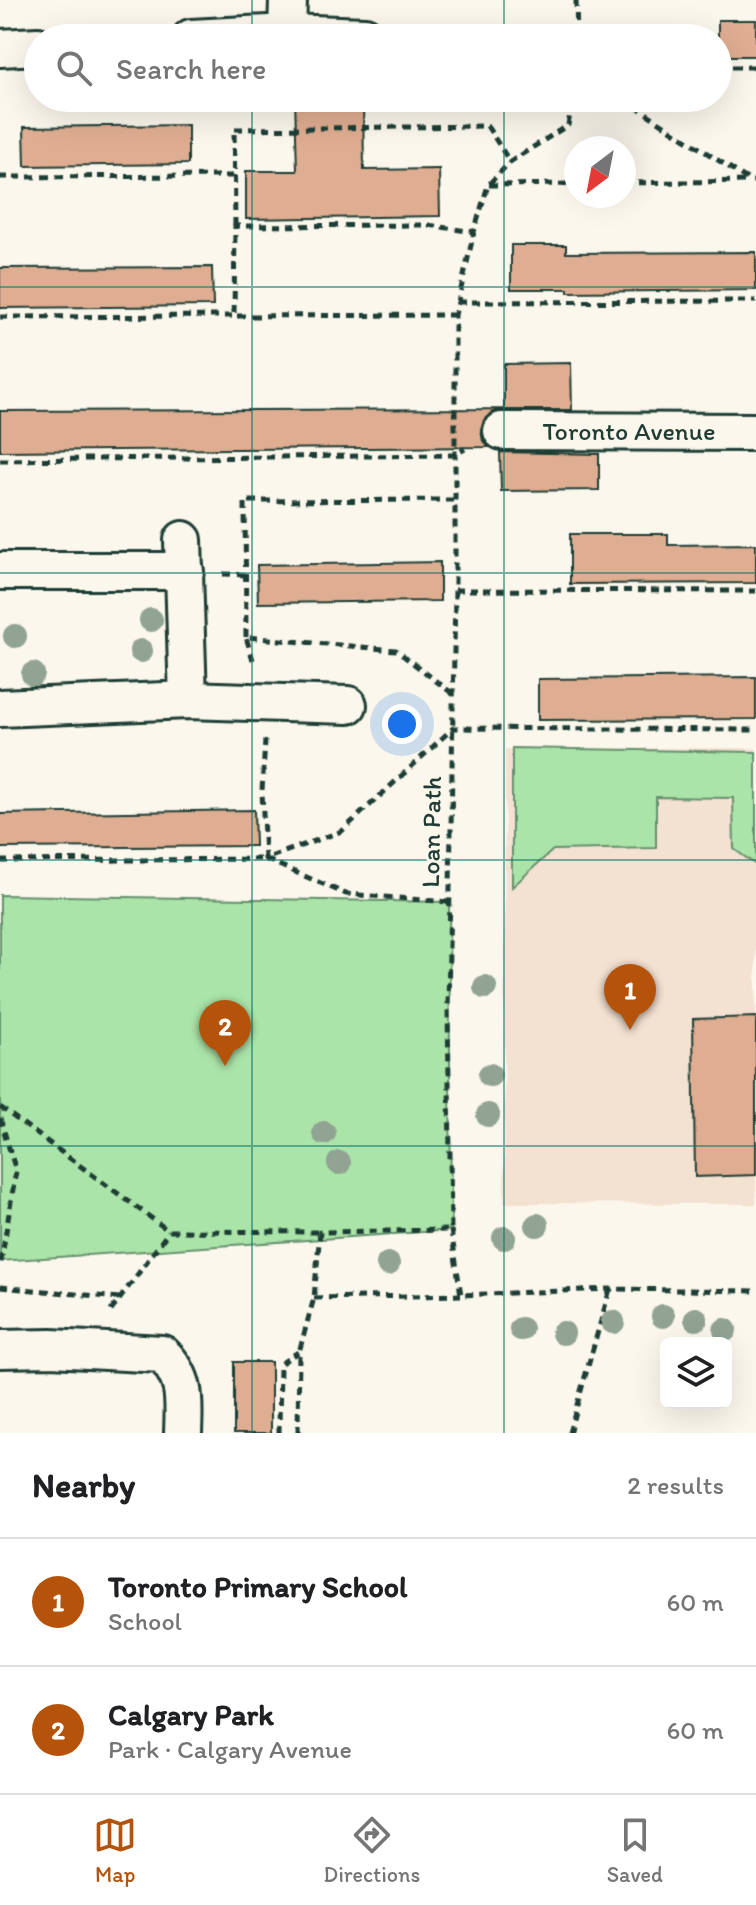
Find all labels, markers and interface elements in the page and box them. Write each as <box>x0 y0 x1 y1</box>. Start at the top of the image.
search box <box>24 24 732 112</box>
icon: search <box>52 46 96 90</box>
text: Search here <box>116 50 266 87</box>
north arrow <box>564 136 636 208</box>
street label: Toronto Avenue <box>543 415 715 447</box>
your location <box>382 704 422 744</box>
street label: Loan Path <box>414 776 448 888</box>
pin: 1 <box>604 964 656 1030</box>
pin: 2 <box>199 1000 251 1066</box>
map controls <box>660 1337 732 1409</box>
button: layers <box>660 1337 732 1409</box>
text: Nearby <box>32 1465 135 1506</box>
text: 2 results <box>627 1469 724 1501</box>
text: Toronto Primary School <box>108 1568 408 1605</box>
text: 1 <box>52 1586 64 1618</box>
text: 60 m <box>667 1586 724 1618</box>
text: School <box>108 1605 182 1637</box>
text: Calgary Park <box>108 1696 274 1733</box>
text: 2 <box>51 1714 65 1746</box>
text: 60 m <box>667 1714 724 1746</box>
text: Park · Calgary Avenue <box>108 1733 352 1765</box>
tab: Map <box>93 1813 137 1888</box>
tab: Directions <box>324 1813 420 1888</box>
tab: Saved <box>607 1813 663 1888</box>

